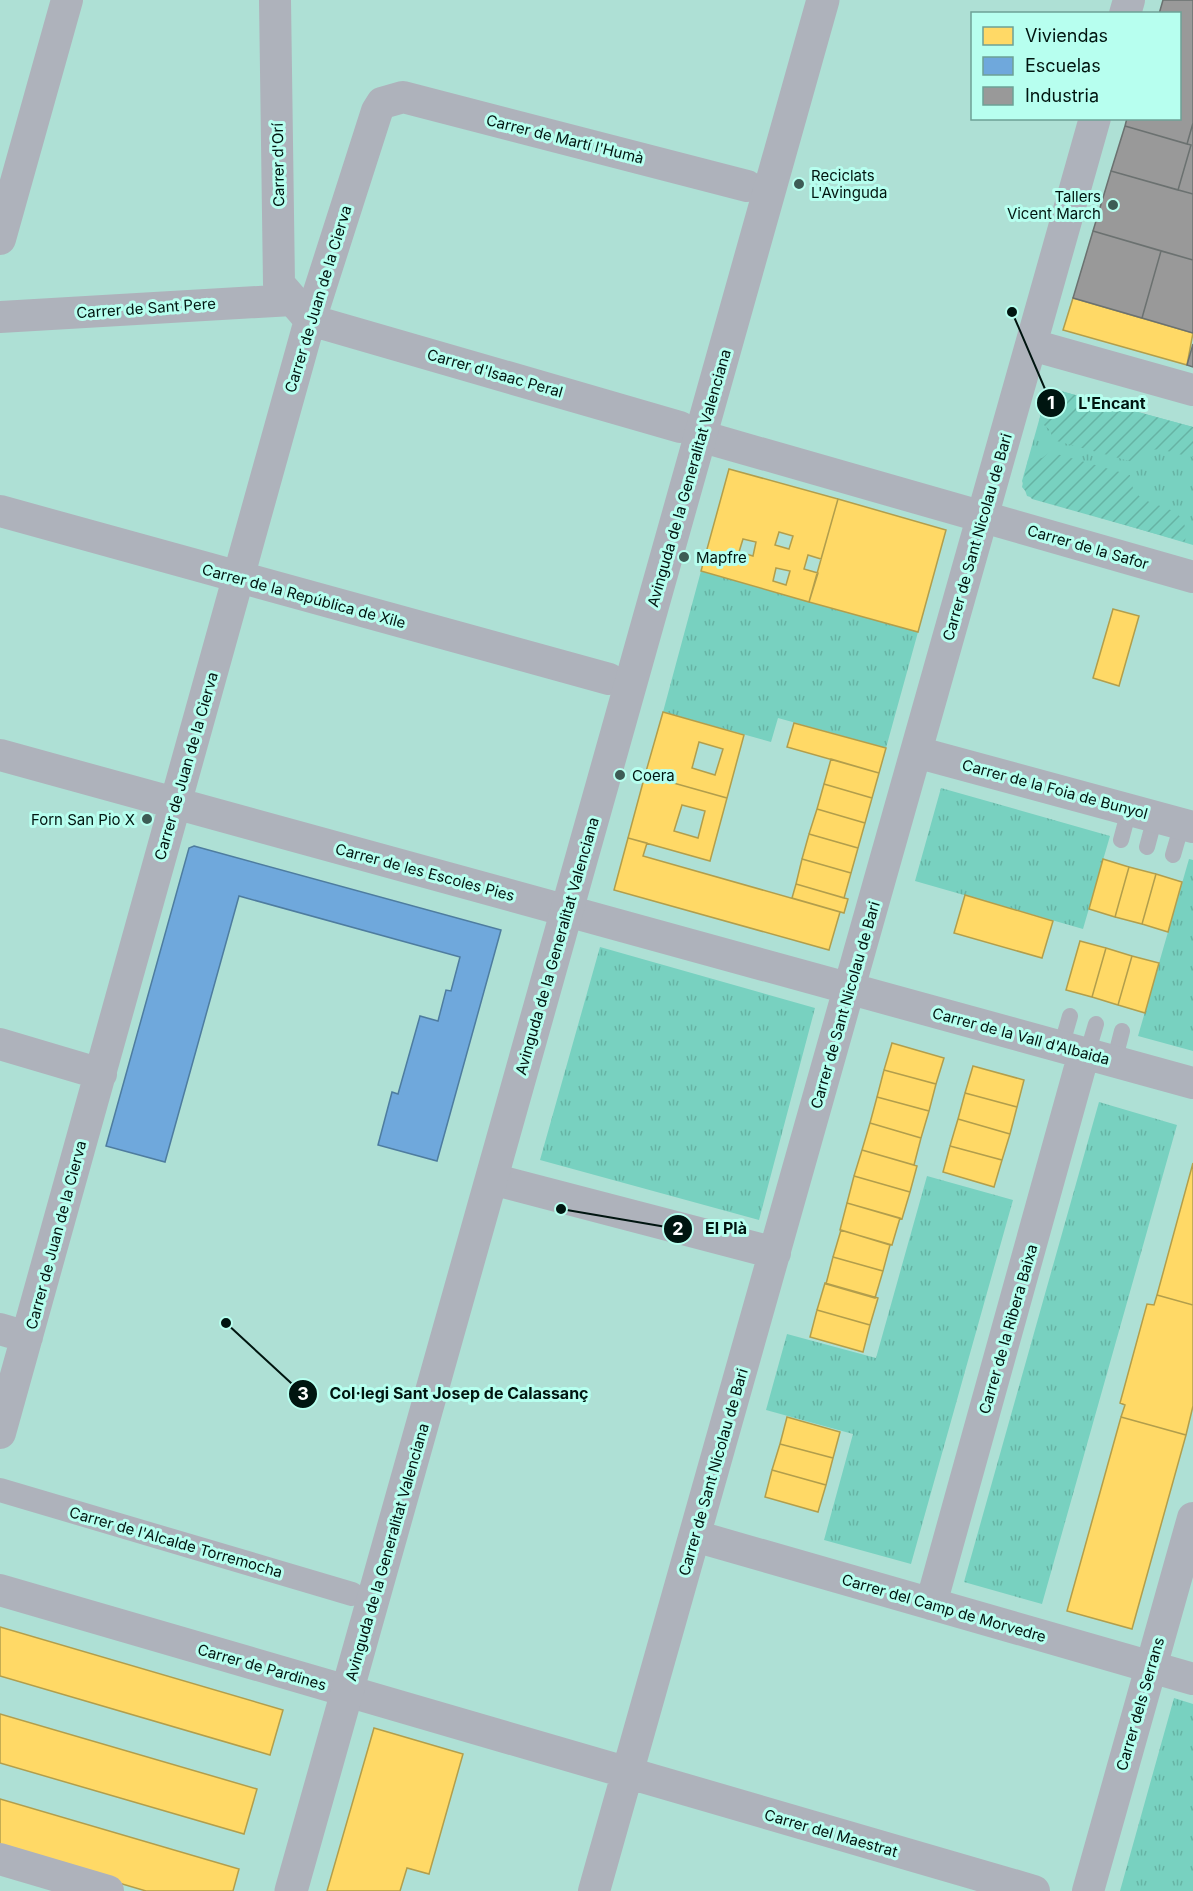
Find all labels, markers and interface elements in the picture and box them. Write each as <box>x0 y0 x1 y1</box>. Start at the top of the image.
legend <box>971 12 1181 120</box>
text: Viviendas <box>1025 25 1108 46</box>
text: Escuelas <box>1025 55 1101 76</box>
text: Industria <box>1025 85 1099 106</box>
street label: Carrer de Martí l'Humà <box>484 110 646 168</box>
street label: Carrer d'Orí <box>268 123 288 207</box>
place label: Reciclats L'Avinguda <box>811 166 887 202</box>
marker: Reciclats L'Avinguda <box>792 177 806 191</box>
place label: Tallers Vicent March <box>1007 187 1101 223</box>
marker: Tallers Vicent March <box>1106 198 1120 212</box>
street label: Carrer de Juan de la Cierva <box>280 203 356 395</box>
street label: Carrer de Sant Pere <box>76 294 216 322</box>
street label: Carrer d'Isaac Peral <box>425 345 565 401</box>
street label: Avinguda de la Generalitat Valenciana <box>643 347 735 609</box>
callout: L'Encant <box>1036 386 1158 420</box>
text: 1 <box>1047 392 1055 413</box>
text: L'Encant <box>1078 393 1146 413</box>
street label: Carrer de Sant Nicolau de Bari <box>938 431 1016 643</box>
street label: Carrer de la Safor <box>1025 521 1151 574</box>
place label: Mapfre <box>696 548 747 567</box>
marker: Mapfre <box>677 550 691 564</box>
street label: Carrer de la República de Xile <box>200 560 408 632</box>
street label: Carrer de Juan de la Cierva <box>150 670 222 862</box>
street label: Carrer de la Foia de Bunyol <box>960 755 1150 823</box>
place label: Coera <box>632 766 675 785</box>
marker: Coera <box>613 768 627 782</box>
place label: Forn San Pio X <box>31 810 135 829</box>
marker: Forn San Pio X <box>140 812 154 826</box>
street label: Avinguda de la Generalitat Valenciana <box>511 815 603 1077</box>
street label: Carrer de les Escoles Pies <box>333 839 517 905</box>
street label: Carrer de Sant Nicolau de Bari <box>806 899 884 1111</box>
street label: Carrer de la Vall d'Albaida <box>930 1003 1112 1069</box>
street label: Carrer de Juan de la Cierva <box>22 1138 90 1332</box>
callout: El Plà <box>663 1212 758 1246</box>
text: 2 <box>672 1218 684 1239</box>
text: El Plà <box>705 1218 747 1238</box>
street label: Carrer de la Ribera Baixa <box>975 1242 1041 1416</box>
street label: Carrer de Sant Nicolau de Bari <box>674 1366 752 1578</box>
callout: Col·legi Sant Josep de Calassanç <box>288 1377 601 1411</box>
text: 3 <box>297 1383 309 1404</box>
text: Col·legi Sant Josep de Calassanç <box>329 1383 589 1403</box>
street label: Avinguda de la Generalitat Valenciana <box>341 1421 433 1683</box>
street label: Carrer de l'Alcalde Torremocha <box>67 1502 285 1582</box>
street label: Carrer del Camp de Morvedre <box>840 1570 1048 1646</box>
street label: Carrer dels Serrans <box>1112 1635 1168 1773</box>
street label: Carrer de Pardines <box>195 1640 329 1695</box>
street label: Carrer del Maestrat <box>762 1805 900 1861</box>

